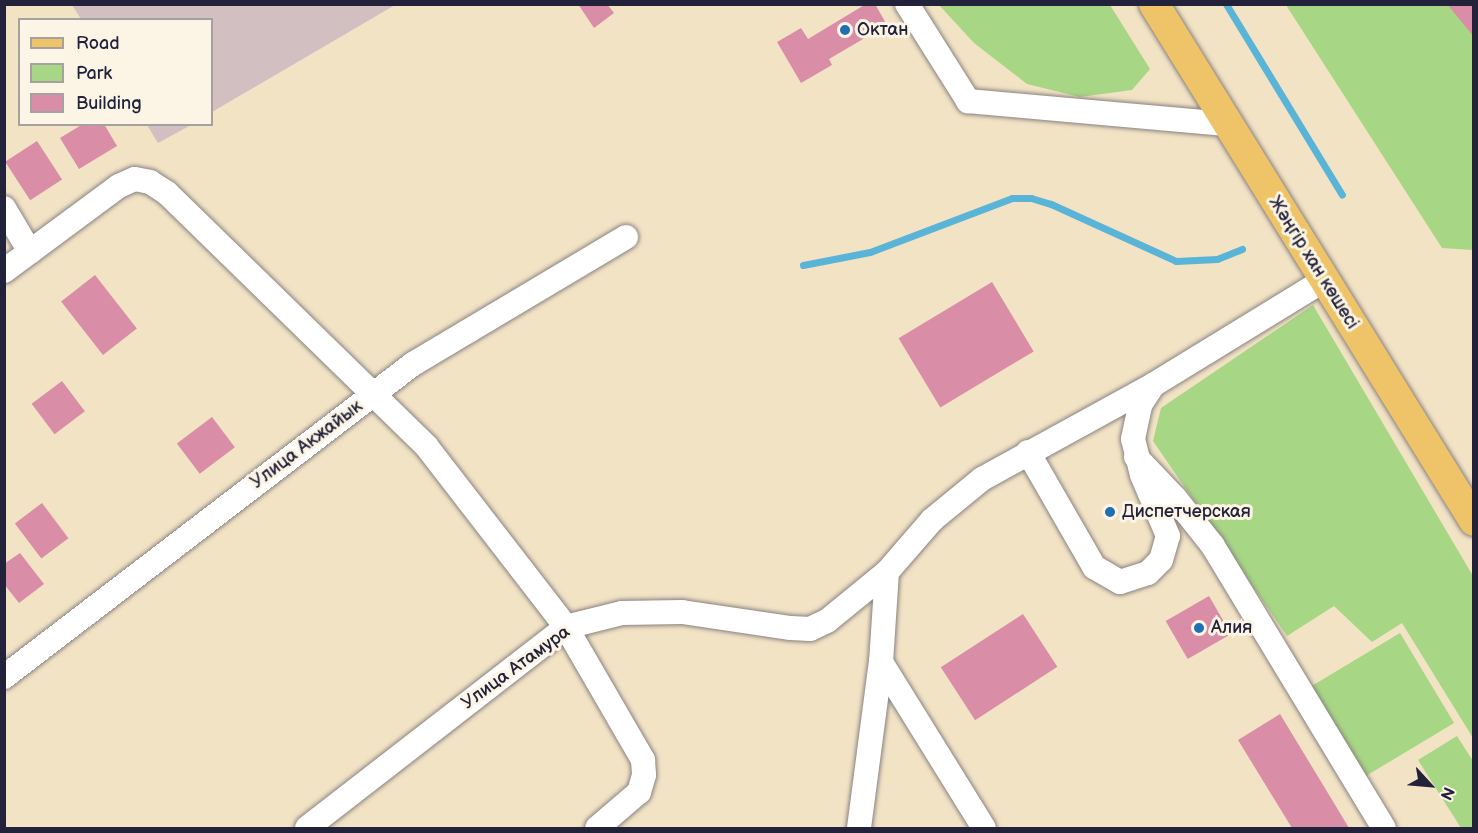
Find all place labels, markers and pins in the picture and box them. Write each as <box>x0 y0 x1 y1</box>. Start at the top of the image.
place label: Октан <box>857 19 908 41</box>
marker: Октан <box>838 23 852 37</box>
place label: Диспетчерская <box>1122 501 1251 523</box>
marker: Диспетчерская <box>1103 505 1117 519</box>
place label: Алия <box>1211 617 1252 639</box>
marker: Алия <box>1192 621 1206 635</box>

